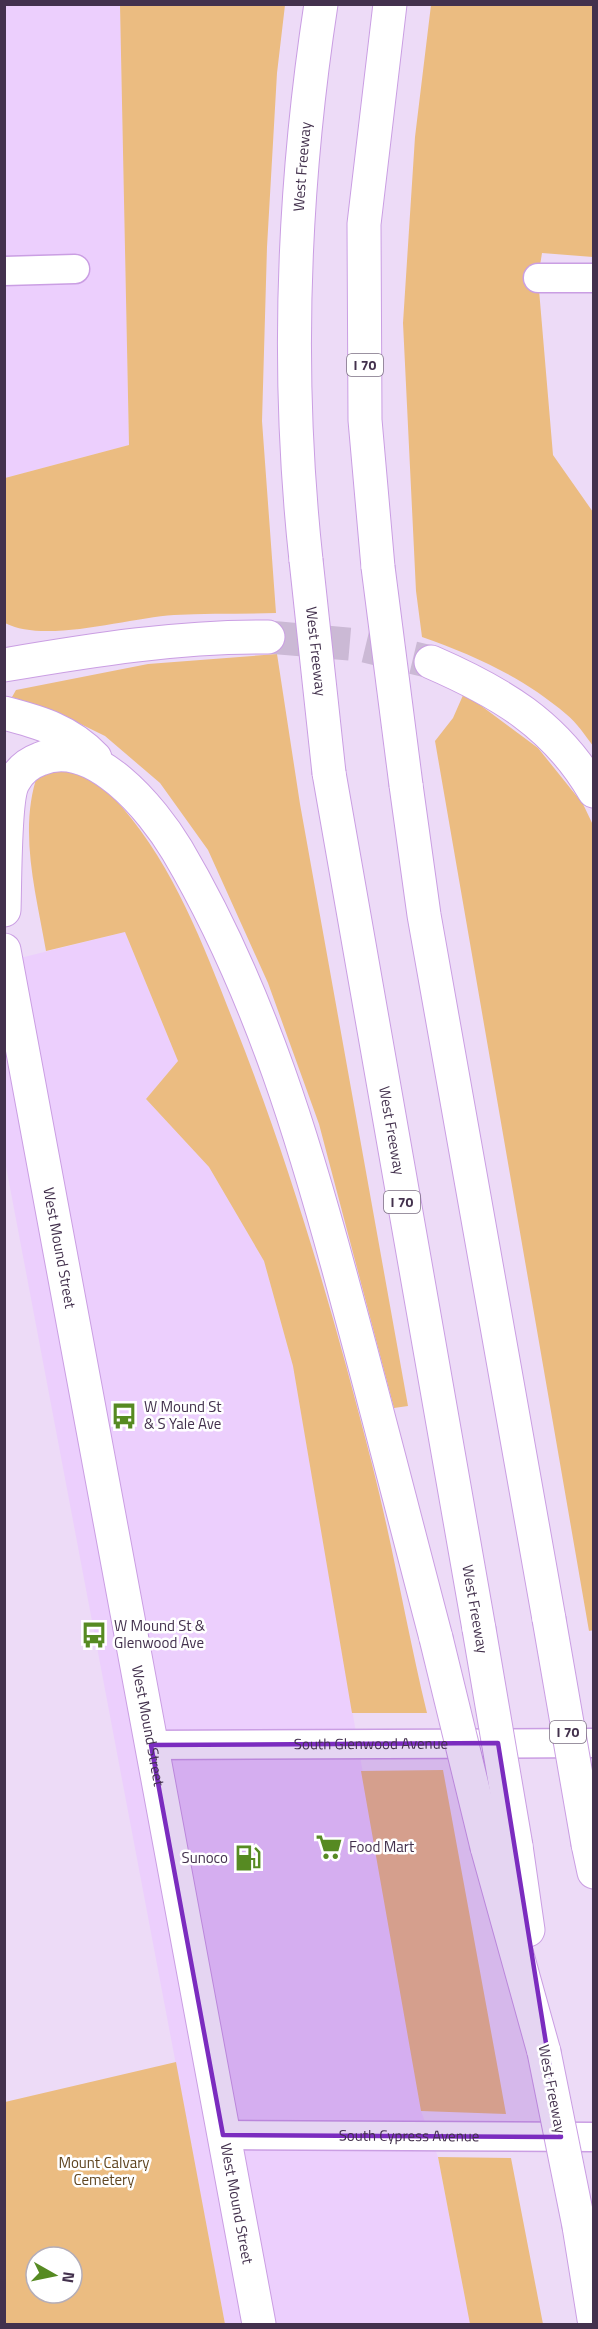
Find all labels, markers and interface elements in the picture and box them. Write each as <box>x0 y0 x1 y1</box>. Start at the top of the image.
street label: West Freeway <box>287 121 317 212</box>
road number: I 70 <box>347 354 383 376</box>
street label: West Freeway <box>300 605 333 697</box>
street label: West Freeway <box>373 1084 411 1177</box>
street label: West Mound Street <box>37 1185 82 1311</box>
road number: I 70 <box>384 1191 420 1213</box>
place label: W Mound St & S Yale Ave <box>144 1395 222 1435</box>
bus stop icon: W Mound St & S Yale Ave <box>109 1401 139 1431</box>
street label: West Freeway <box>456 1563 495 1655</box>
place label: W Mound St & Glenwood Ave <box>114 1614 206 1654</box>
bus stop icon: W Mound St & Glenwood Ave <box>79 1620 109 1650</box>
street label: West Mound Street <box>126 1663 171 1789</box>
road number: I 70 <box>550 1721 586 1743</box>
street label: South Glenwood Avenue <box>294 1732 448 1755</box>
supermarket icon: Food Mart <box>314 1832 344 1862</box>
place label: Food Mart <box>349 1835 415 1858</box>
fuel station icon: Sunoco <box>233 1843 263 1873</box>
place label: Sunoco <box>182 1846 228 1869</box>
street label: West Freeway <box>533 2043 572 2135</box>
street label: South Cypress Avenue <box>339 2124 479 2147</box>
street label: West Mound Street <box>215 2141 260 2267</box>
park label: Mount Calvary Cemetery <box>58 2151 150 2191</box>
north arrow <box>24 2245 84 2305</box>
text: N <box>56 2270 82 2285</box>

